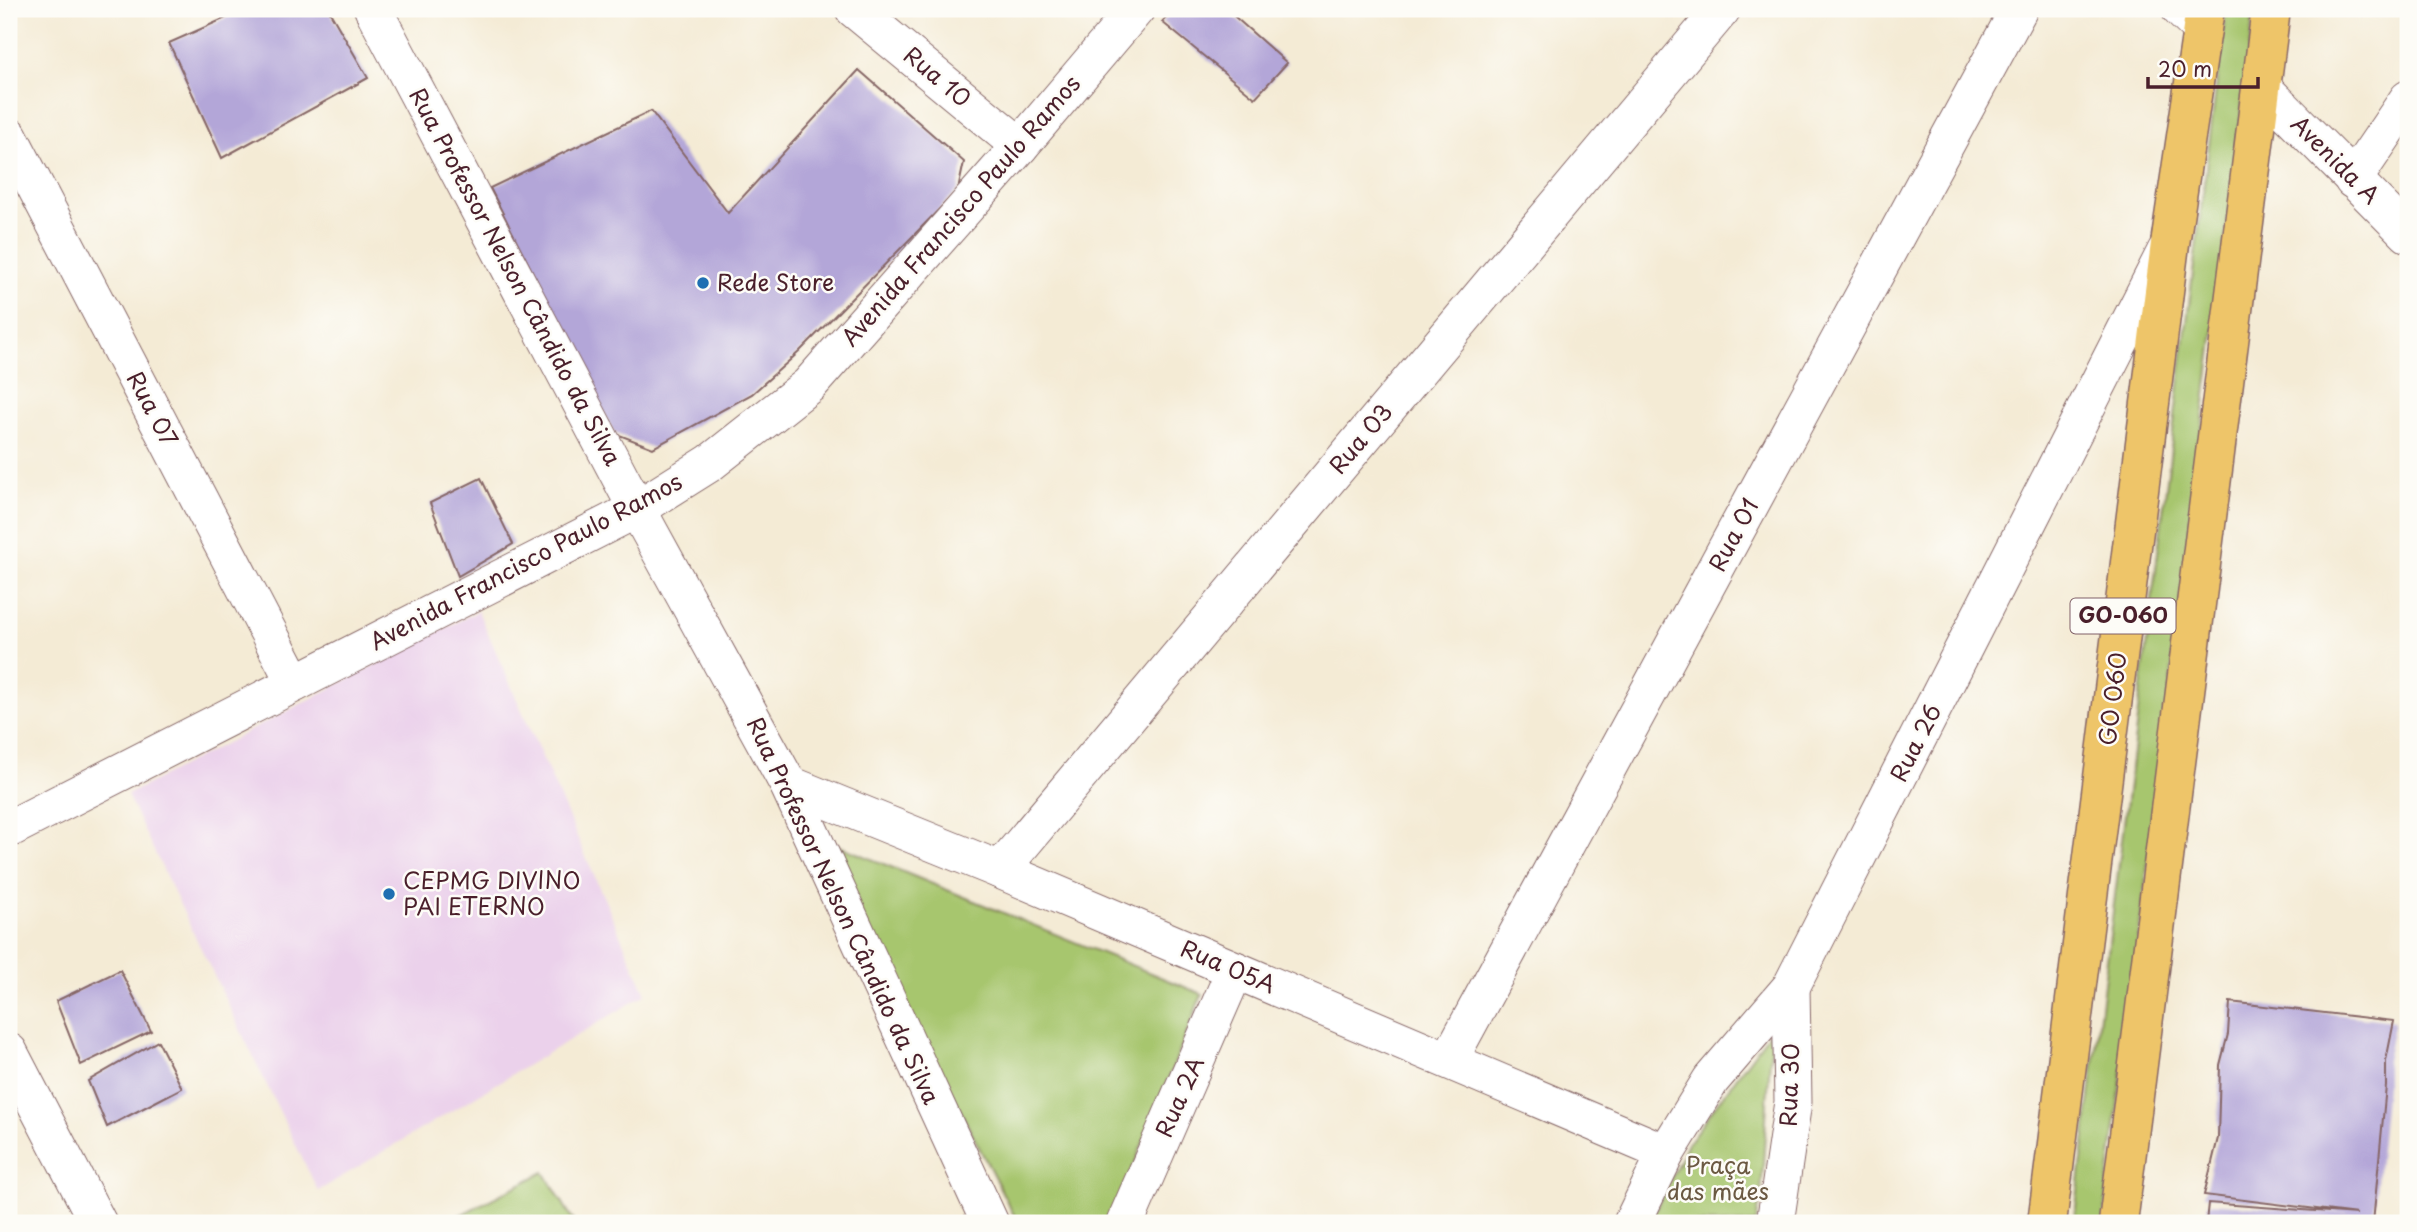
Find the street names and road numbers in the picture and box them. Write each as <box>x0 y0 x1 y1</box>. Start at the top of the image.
street label: Rua 10 <box>897 37 979 114</box>
street label: Avenida Francisco Paulo Ramos <box>832 67 1088 353</box>
street label: Rua Professor Nelson Cândido da Silva <box>401 81 631 472</box>
street label: Avenida A <box>2284 107 2388 211</box>
street label: Rua 07 <box>119 364 188 452</box>
street label: Rua 03 <box>1320 395 1400 481</box>
street label: Avenida Francisco Paulo Ramos <box>363 463 688 658</box>
street label: Rua 01 <box>1699 491 1767 577</box>
road number: GO-060 <box>2070 598 2176 634</box>
street label: GO 060 <box>2088 650 2135 747</box>
street label: Rua 26 <box>1880 697 1949 787</box>
street label: Rua Professor Nelson Cândido da Silva <box>739 711 950 1110</box>
street label: Rua 05A <box>1176 930 1281 1001</box>
street label: Rua 30 <box>1770 1043 1807 1127</box>
street label: Rua 2A <box>1145 1050 1212 1142</box>

